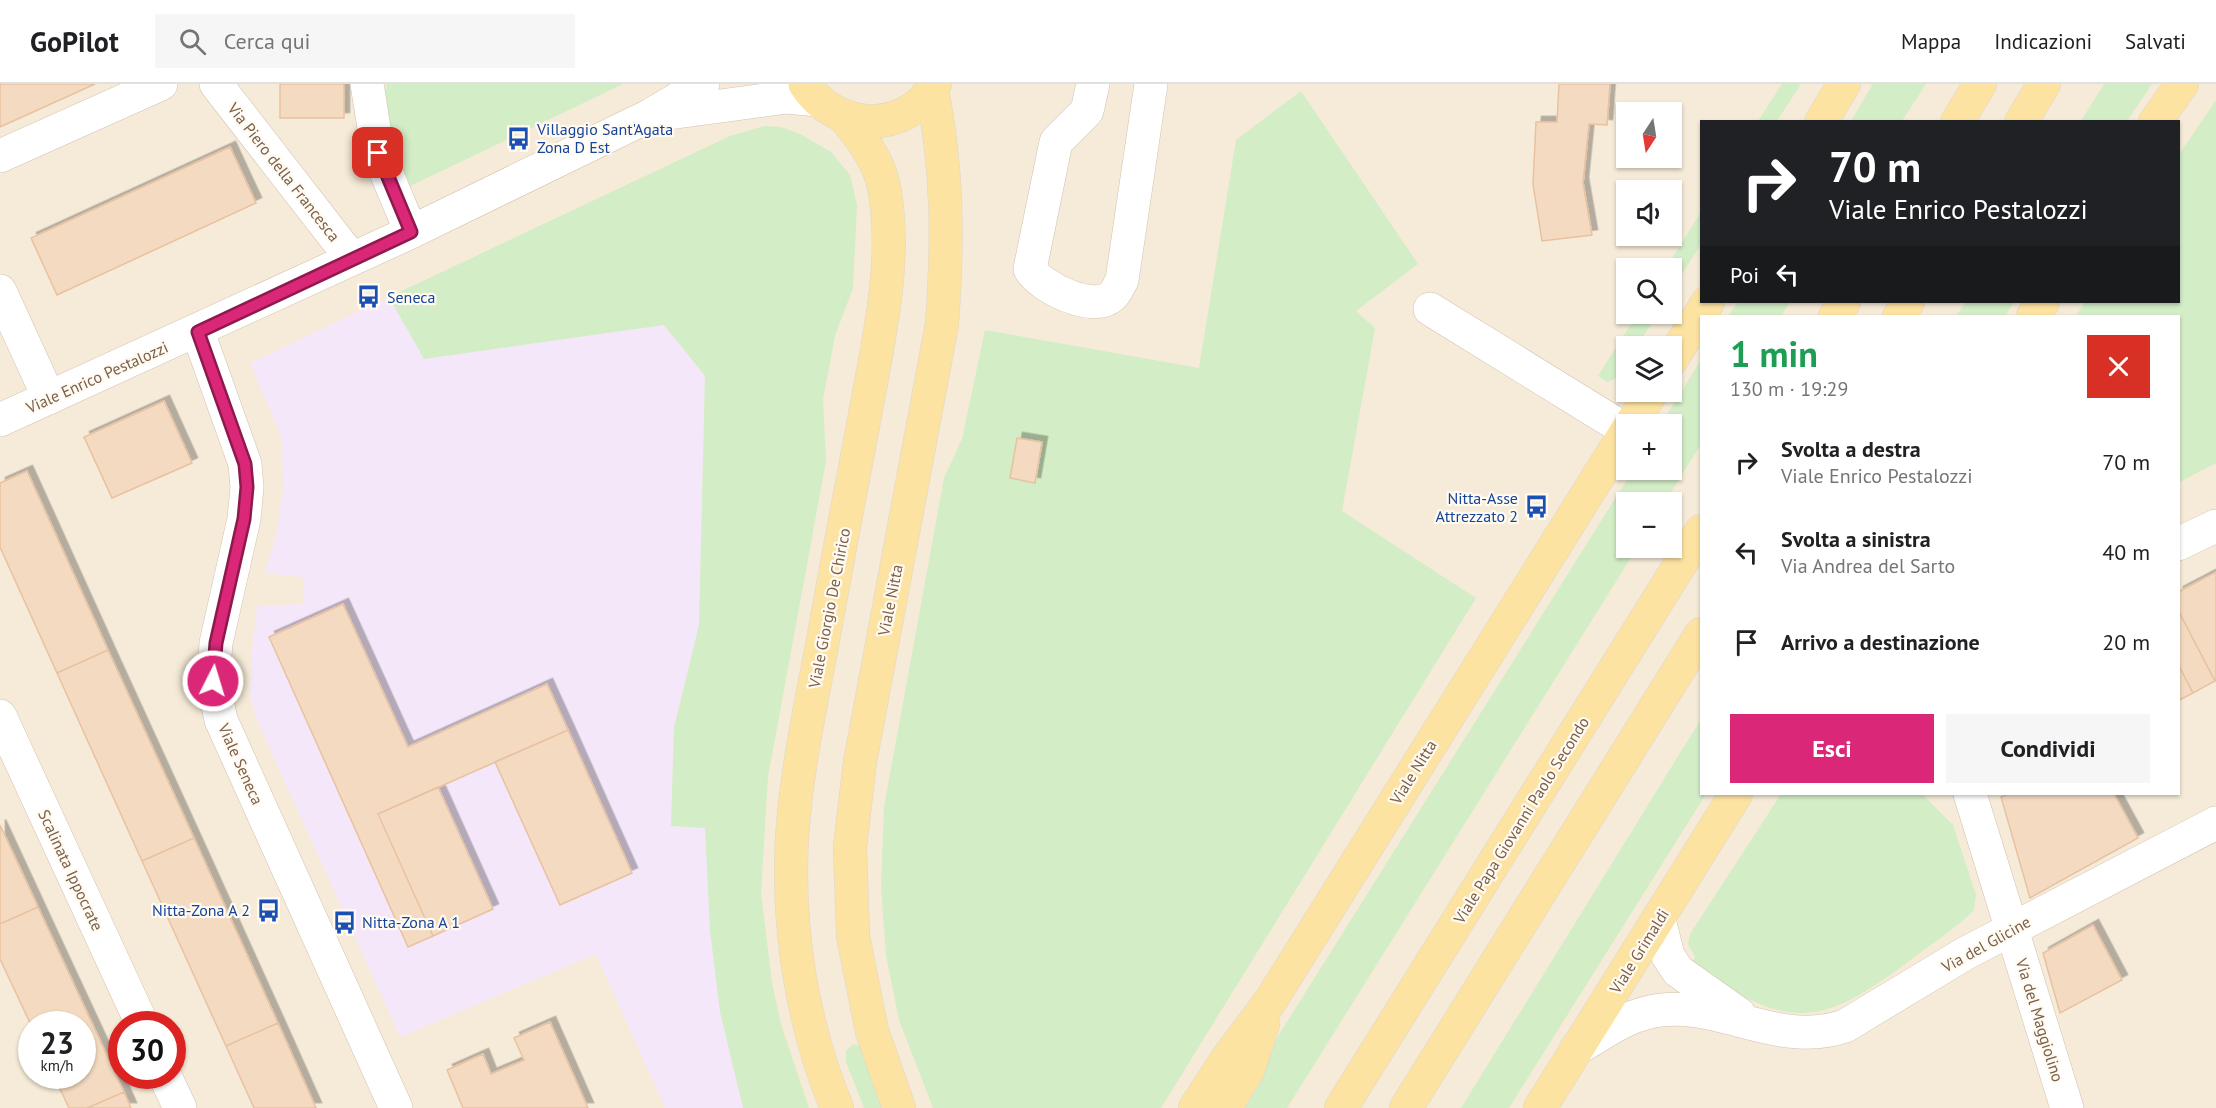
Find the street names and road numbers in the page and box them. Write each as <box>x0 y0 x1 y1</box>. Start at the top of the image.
street label: Via Piero della Francesca <box>223 98 344 245</box>
street label: Viale Enrico Pestalozzi <box>22 337 171 418</box>
street label: Viale Giorgio De Chirico <box>803 526 854 691</box>
street label: Viale Nitta <box>873 563 907 638</box>
street label: Viale Papa Giovanni Paolo Secondo <box>1448 713 1593 928</box>
street label: Viale Seneca <box>214 719 268 808</box>
street label: Viale Nitta <box>1385 736 1441 809</box>
street label: Scalinata Ippocrate <box>34 806 108 934</box>
street label: Viale Grimaldi <box>1604 905 1673 998</box>
street label: Via del Glicine <box>1937 911 2034 977</box>
street label: Via del Maggiolino <box>2011 955 2068 1084</box>

